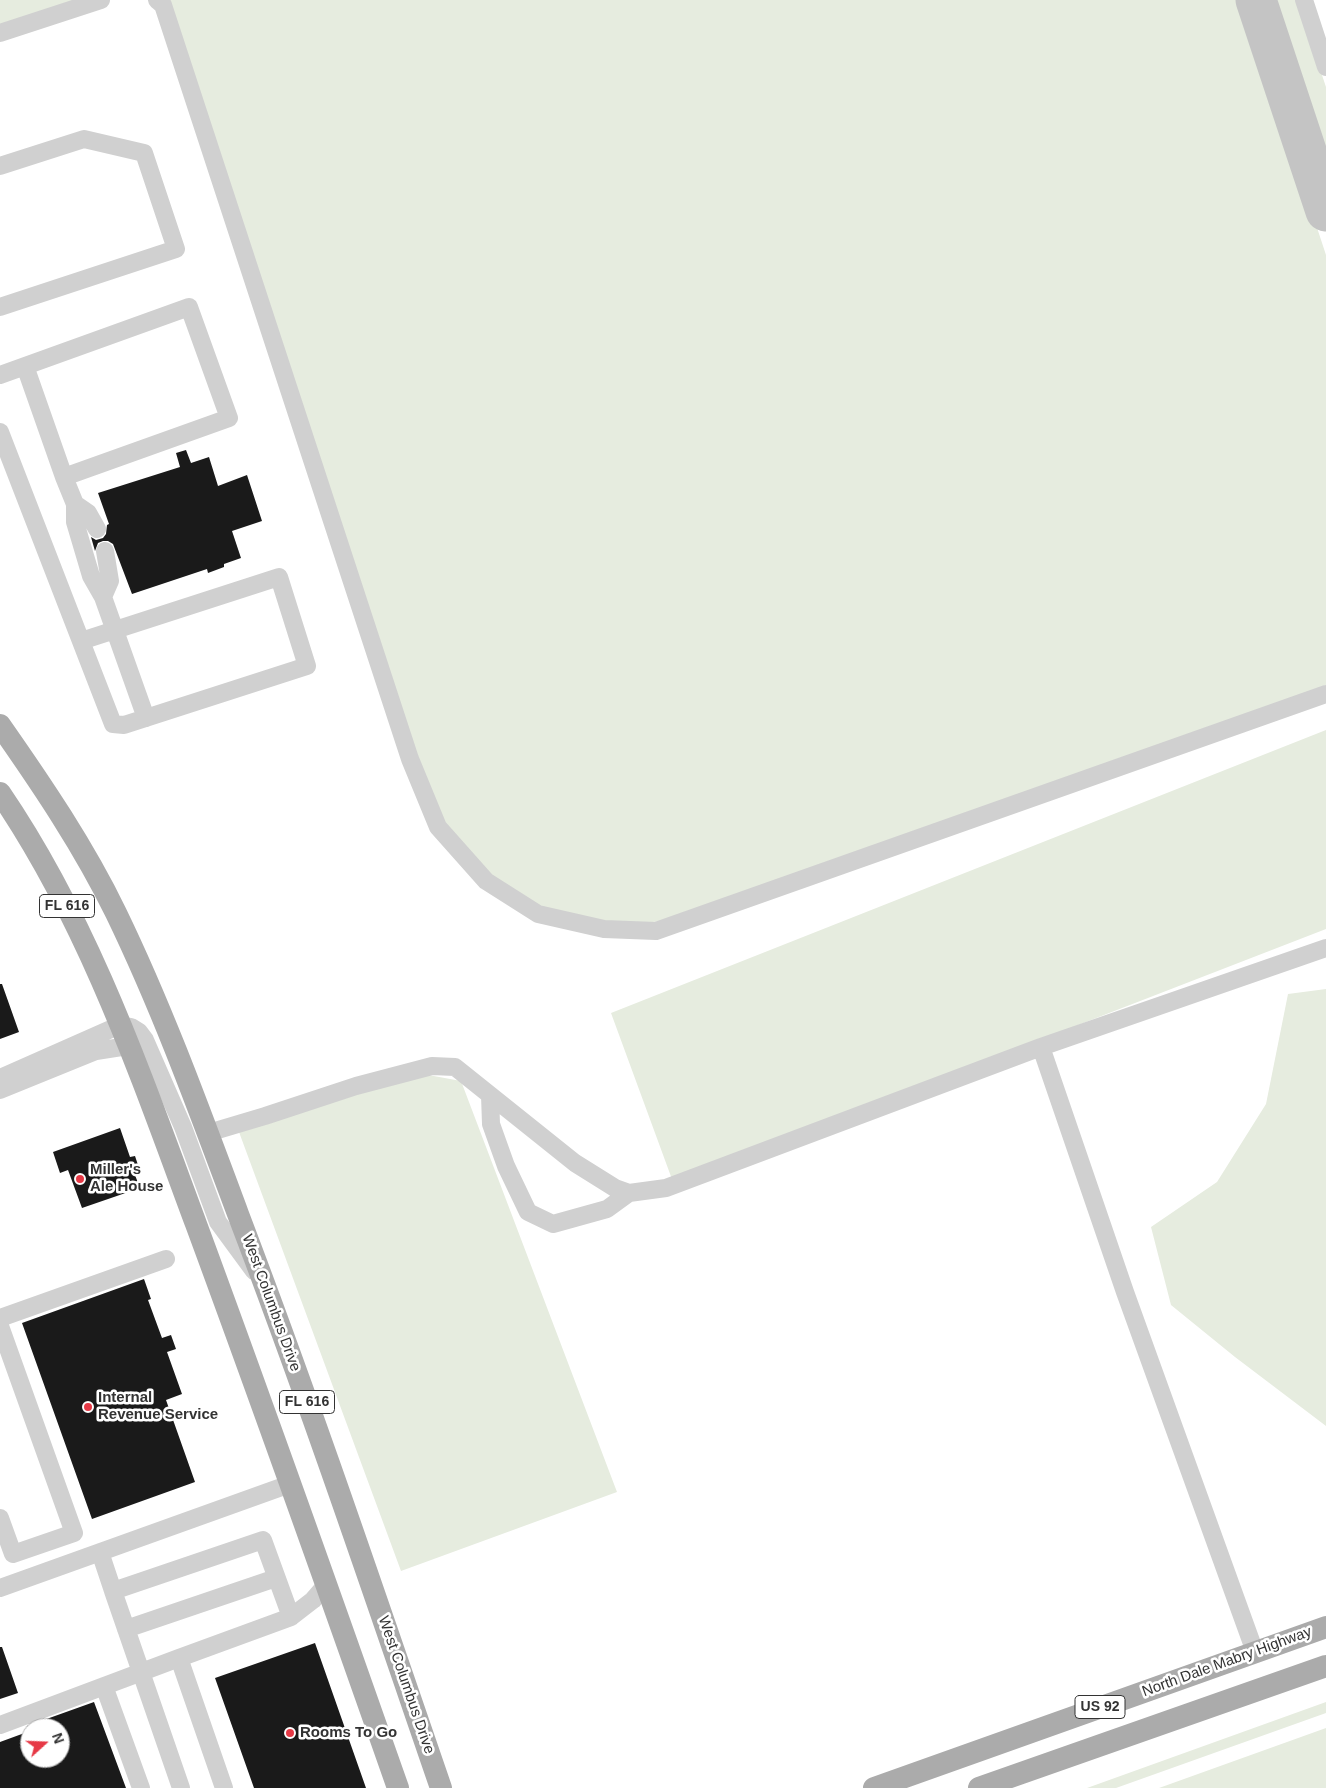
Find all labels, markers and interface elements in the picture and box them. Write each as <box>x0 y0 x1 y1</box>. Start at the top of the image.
road number: FL 616 <box>40 894 94 918</box>
place label: Miller's Ale House <box>90 1161 163 1196</box>
marker: Miller's Ale House <box>74 1173 86 1185</box>
street label: West Columbus Drive <box>238 1232 304 1374</box>
place label: Internal Revenue Service <box>98 1389 218 1424</box>
road number: FL 616 <box>280 1390 334 1414</box>
marker: Internal Revenue Service <box>82 1401 94 1413</box>
street label: West Columbus Drive <box>374 1614 438 1756</box>
street label: North Dale Mabry Highway <box>1140 1623 1314 1701</box>
road number: US 92 <box>1075 1695 1125 1718</box>
north arrow <box>20 1718 70 1768</box>
place label: Rooms To Go <box>300 1724 397 1742</box>
marker: Rooms To Go <box>284 1727 296 1739</box>
text: N <box>49 1731 67 1746</box>

